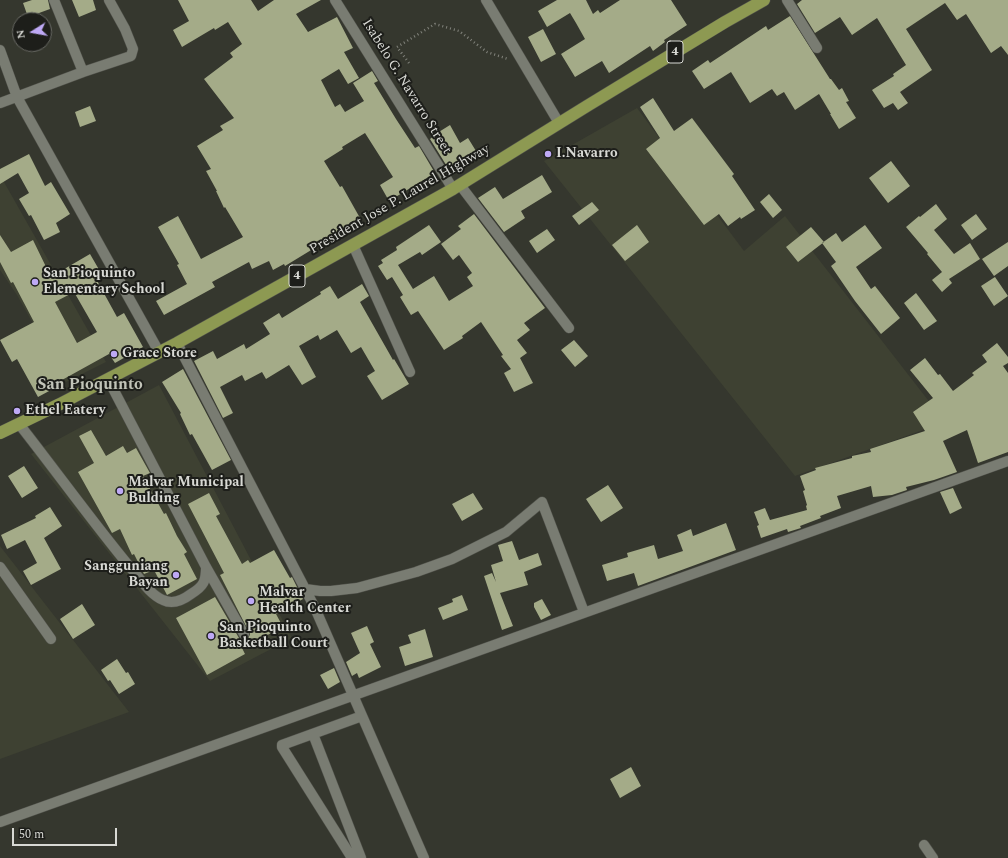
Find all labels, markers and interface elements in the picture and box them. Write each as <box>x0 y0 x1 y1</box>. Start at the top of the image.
north arrow <box>12 12 52 52</box>
street label: Isabelo G. Navarro Street <box>357 16 455 158</box>
text: N <box>12 28 30 40</box>
road number: 4 <box>667 41 683 63</box>
street label: President Jose P. Laurel Highway <box>307 141 493 259</box>
place label: I.Navarro <box>556 146 618 162</box>
marker: I.Navarro <box>543 149 553 159</box>
road number: 4 <box>289 265 305 287</box>
place label: San Pioquinto Elementary School <box>43 266 165 298</box>
marker: San Pioquinto Elementary School <box>30 277 40 287</box>
place label: Grace Store <box>122 346 197 362</box>
marker: Grace Store <box>109 349 119 359</box>
district label: San Pioquinto <box>37 376 143 396</box>
place label: Ethel Eatery <box>25 403 105 419</box>
marker: Ethel Eatery <box>12 406 22 416</box>
place label: Malvar Municipal Bulding <box>128 475 244 508</box>
marker: Malvar Municipal Bulding <box>115 486 125 496</box>
place label: Sangguniang Bayan <box>84 559 168 592</box>
marker: Sangguniang Bayan <box>171 570 181 580</box>
place label: Malvar Health Center <box>259 585 351 618</box>
marker: Malvar Health Center <box>246 596 256 606</box>
place label: San Pioquinto Basketball Court <box>219 620 328 652</box>
marker: San Pioquinto Basketball Court <box>206 631 216 641</box>
scale bar <box>14 820 119 846</box>
text: 50 m <box>19 825 44 844</box>

